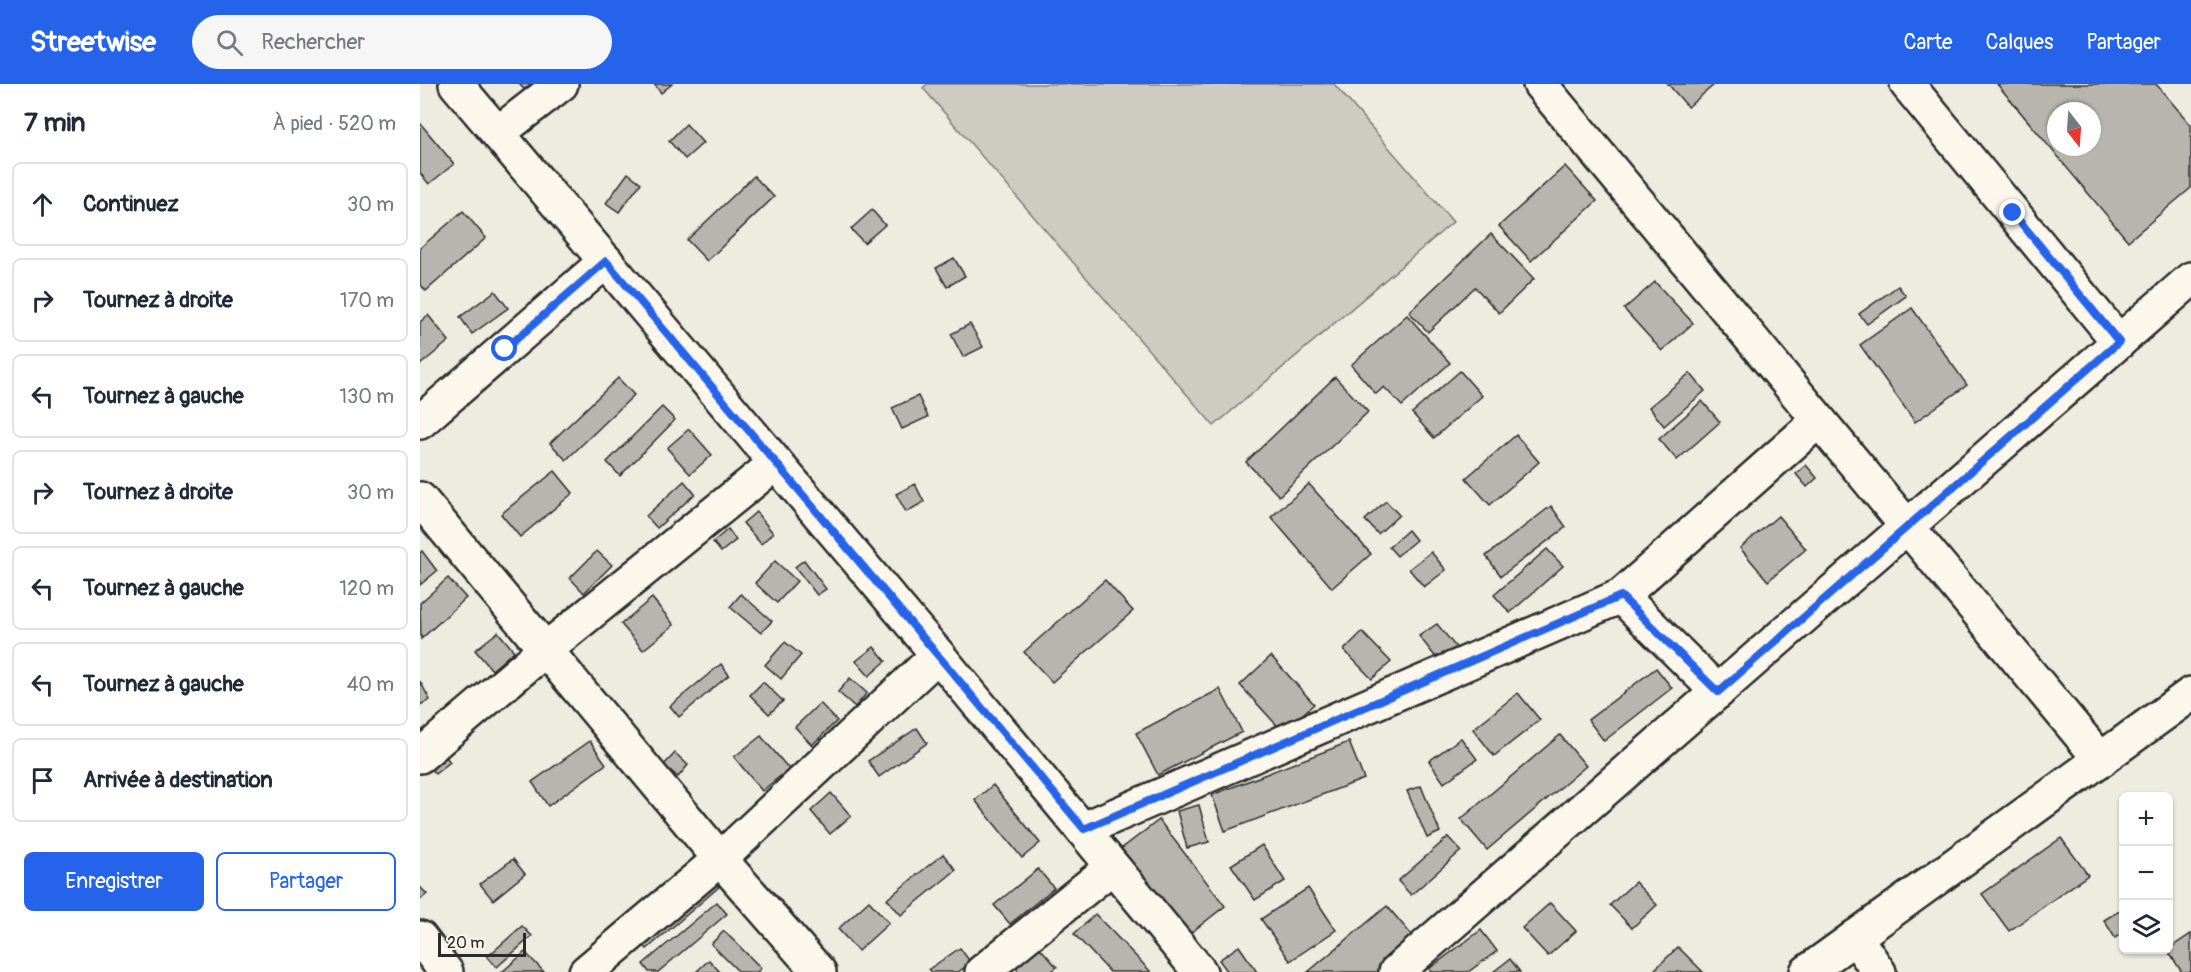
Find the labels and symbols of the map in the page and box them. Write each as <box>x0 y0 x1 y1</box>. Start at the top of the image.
north arrow <box>2047 102 2101 156</box>
route end <box>1999 199 2025 225</box>
route start <box>491 335 517 361</box>
scale bar <box>438 930 526 958</box>

